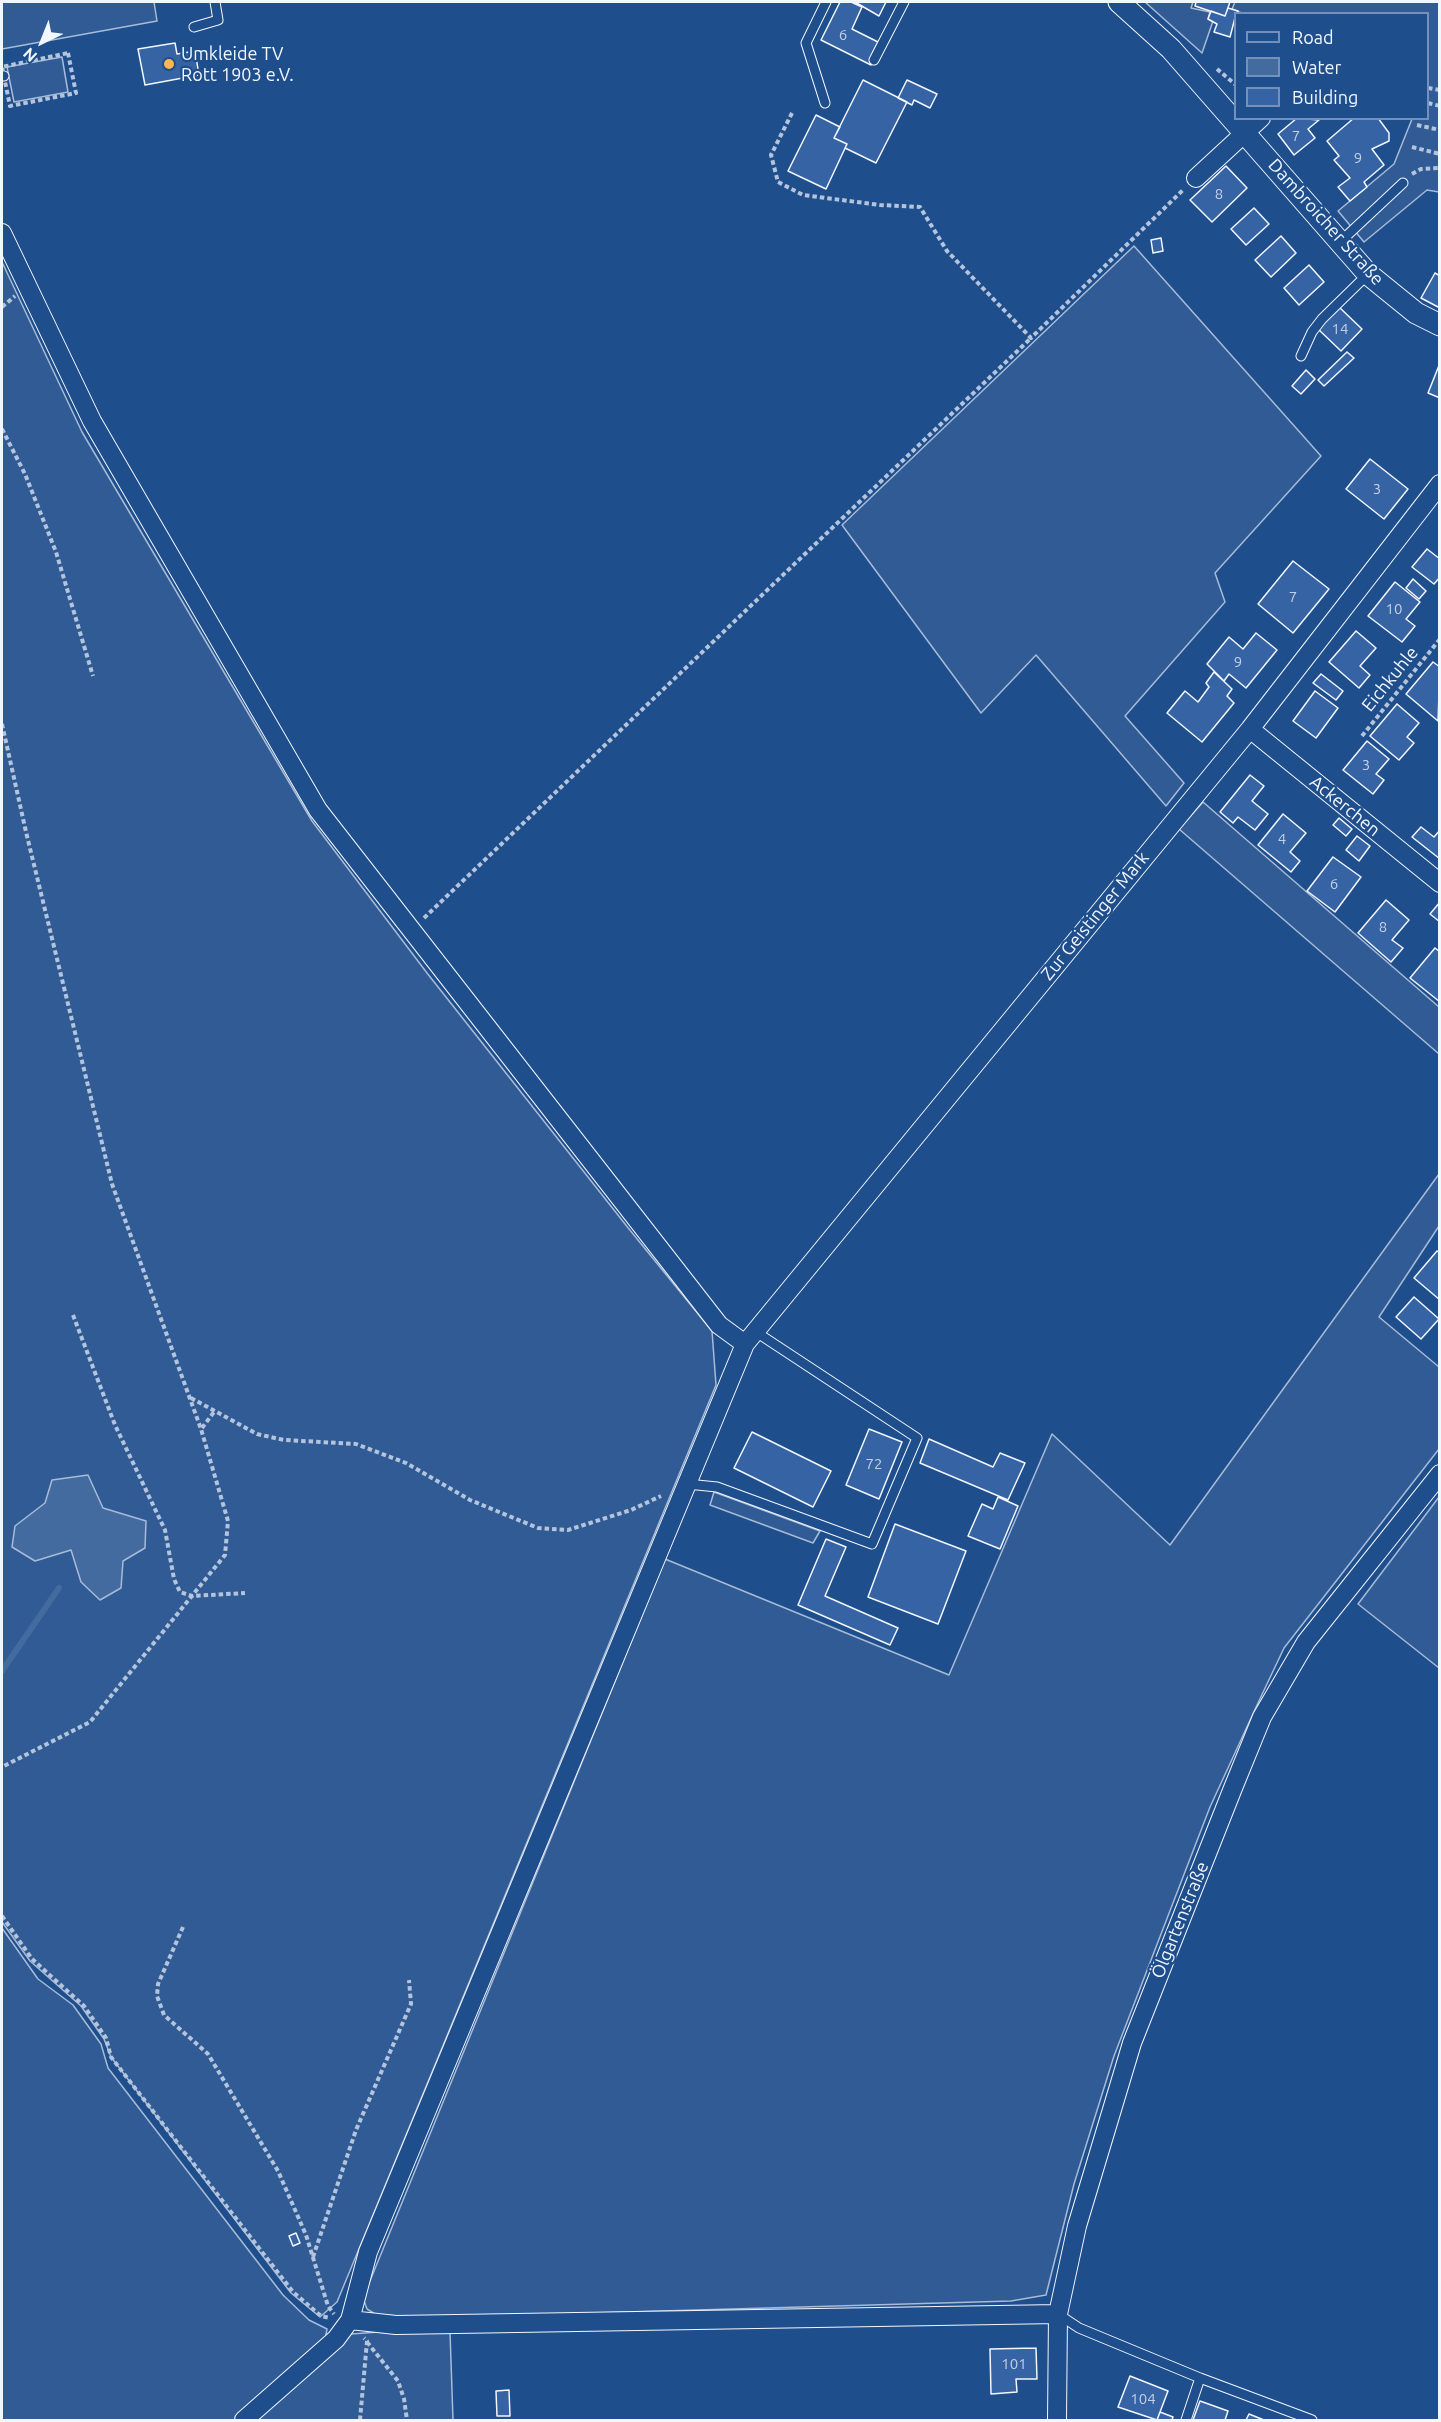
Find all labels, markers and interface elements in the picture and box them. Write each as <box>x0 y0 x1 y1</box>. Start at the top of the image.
north arrow <box>12 12 72 72</box>
legend <box>1234 12 1429 120</box>
house number: 6 <box>839 26 847 44</box>
text: Road <box>1292 27 1334 47</box>
place label: Umkleide TV Rott 1903 e.V. <box>181 43 294 86</box>
text: N <box>19 45 40 66</box>
marker: Umkleide TV Rott 1903 e.V. <box>162 57 176 71</box>
text: Water <box>1292 57 1341 77</box>
text: Building <box>1292 87 1358 107</box>
house number: 7 <box>1292 127 1300 145</box>
house number: 9 <box>1354 149 1362 167</box>
street label: Dambroicher Straße <box>1264 154 1388 290</box>
house number: 8 <box>1215 185 1223 203</box>
house number: 14 <box>1332 320 1348 338</box>
house number: 3 <box>1373 480 1381 498</box>
house number: 7 <box>1289 588 1297 606</box>
house number: 10 <box>1386 600 1402 618</box>
street label: Eichkuhle <box>1357 642 1423 716</box>
house number: 9 <box>1234 653 1242 671</box>
house number: 3 <box>1362 756 1370 774</box>
street label: Ackerchen <box>1305 771 1385 841</box>
house number: 4 <box>1278 830 1286 848</box>
street label: Zur Geistinger Mark <box>1037 847 1153 985</box>
house number: 6 <box>1330 875 1338 893</box>
house number: 8 <box>1379 918 1387 936</box>
house number: 72 <box>866 1455 882 1473</box>
street label: Ölgartenstraße <box>1147 1858 1213 1982</box>
house number: 101 <box>1001 2355 1027 2373</box>
house number: 104 <box>1130 2390 1156 2408</box>

